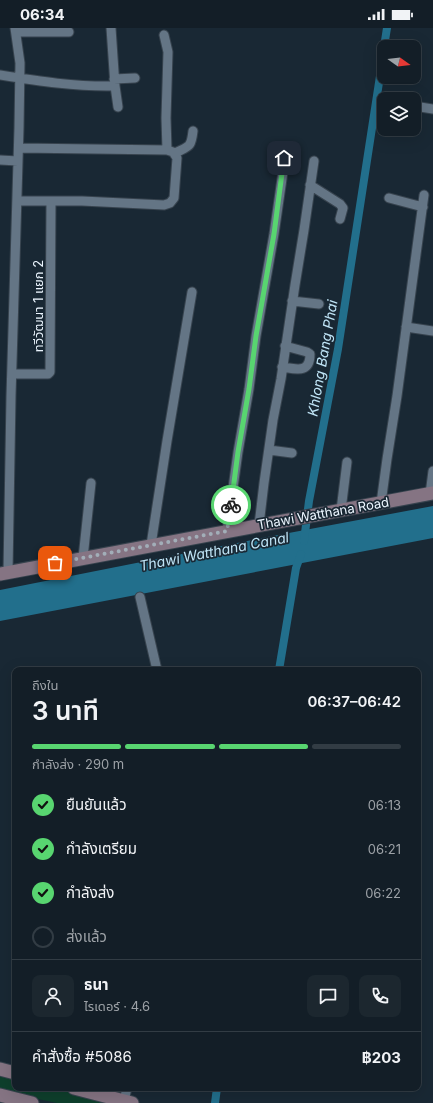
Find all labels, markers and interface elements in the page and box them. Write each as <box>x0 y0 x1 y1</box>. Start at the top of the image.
text: 06:34 <box>20 5 65 24</box>
north arrow <box>377 40 421 84</box>
map controls <box>377 40 421 136</box>
button: layers <box>377 92 421 136</box>
pin <box>267 141 301 175</box>
icon: home <box>273 147 295 169</box>
street label: ทวีวัฒนา 1 แยก 2 <box>30 260 46 352</box>
water label: Khlong Bang Phai <box>303 298 341 418</box>
courier <box>211 485 251 525</box>
icon: bike <box>220 494 242 516</box>
street label: Thawi Watthana Road <box>256 494 390 532</box>
water label: Thawi Watthana Canal <box>138 528 291 574</box>
pin <box>38 546 72 580</box>
icon: bag <box>44 552 66 574</box>
text: ถึงใน <box>32 677 58 693</box>
text: 06:37–06:42 <box>307 692 401 711</box>
text: 3 นาที <box>32 695 99 726</box>
text: กำลังส่ง · 290 m <box>32 756 124 772</box>
icon: check <box>32 794 54 816</box>
text: ยืนยันแล้ว <box>66 795 127 814</box>
text: 06:13 <box>368 797 401 813</box>
icon: check <box>32 838 54 860</box>
text: กำลังเตรียม <box>66 839 137 858</box>
text: 06:21 <box>368 841 401 857</box>
icon: check <box>32 882 54 904</box>
text: กำลังส่ง <box>66 883 114 902</box>
text: 06:22 <box>365 885 401 901</box>
text: ส่งแล้ว <box>66 927 107 946</box>
button: person <box>32 975 74 1017</box>
text: ธนา <box>84 975 109 994</box>
button: chat <box>307 975 349 1017</box>
button: phone <box>359 975 401 1017</box>
text: ไรเดอร์ · 4.6 <box>84 998 150 1014</box>
text: คำสั่งซื้อ #5086 <box>32 1047 132 1066</box>
text: ฿203 <box>362 1048 401 1067</box>

